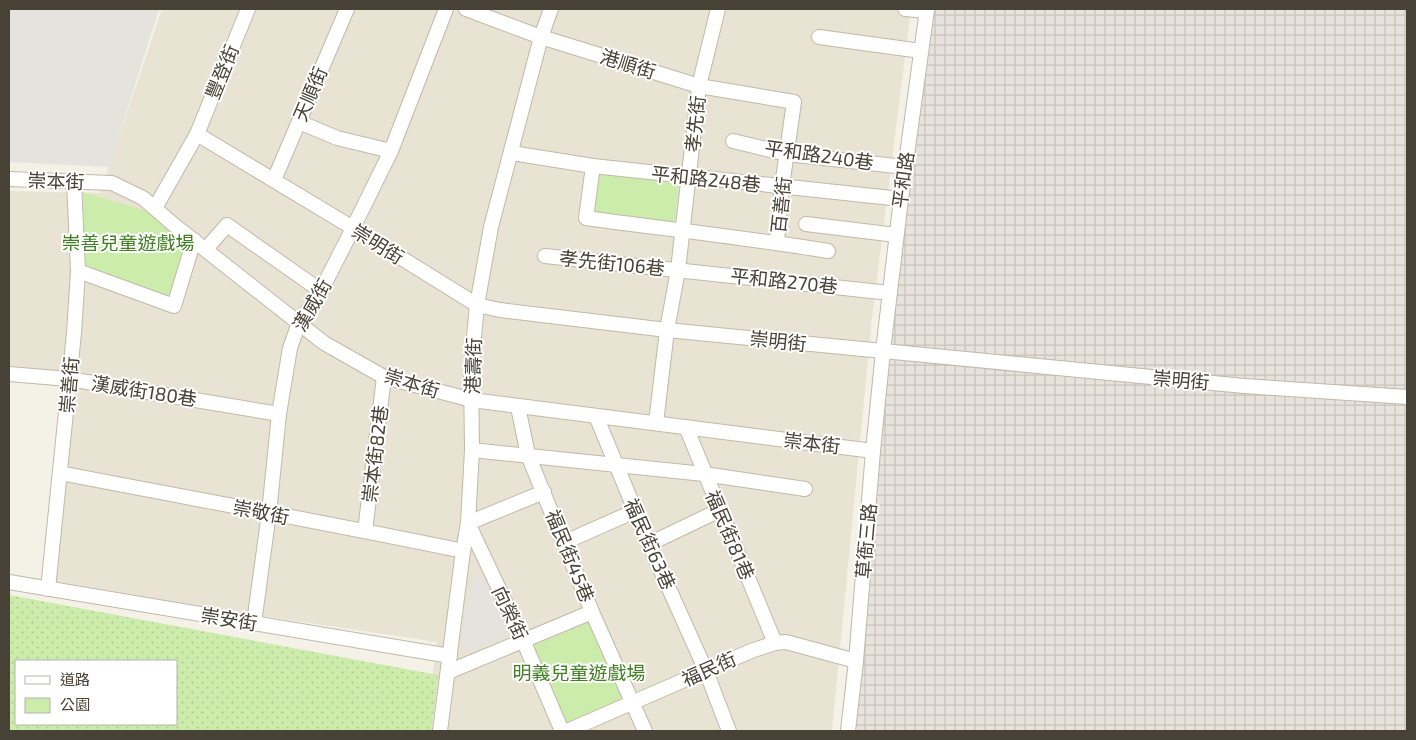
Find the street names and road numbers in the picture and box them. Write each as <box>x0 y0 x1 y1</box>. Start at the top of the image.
street label: 豐登街 <box>200 41 243 103</box>
street label: 港順街 <box>598 44 659 83</box>
street label: 天順街 <box>288 63 331 125</box>
street label: 孝先街 <box>680 94 709 154</box>
street label: 平和路240巷 <box>763 135 875 174</box>
street label: 平和路 <box>887 150 918 210</box>
street label: 平和路248巷 <box>650 161 762 196</box>
street label: 崇本街 <box>27 168 85 193</box>
street label: 百善街 <box>766 175 795 235</box>
street label: 崇明街 <box>348 219 409 268</box>
street label: 孝先街106巷 <box>558 246 666 279</box>
street label: 平和路270巷 <box>729 263 839 298</box>
street label: 漢威街 <box>287 274 336 335</box>
street label: 崇明街 <box>748 326 808 355</box>
street label: 港壽街 <box>460 337 485 395</box>
street label: 崇善街 <box>55 356 82 414</box>
street label: 崇本街 <box>382 363 443 402</box>
street label: 崇明街 <box>1152 366 1210 393</box>
street label: 漢威街180巷 <box>90 371 199 410</box>
street label: 崇本街82巷 <box>357 404 392 504</box>
street label: 崇本街 <box>782 428 842 457</box>
street label: 福民街81巷 <box>701 487 760 583</box>
street label: 崇敬街 <box>231 495 291 528</box>
street label: 福民街63巷 <box>620 495 681 593</box>
street label: 草衙三路 <box>851 502 880 580</box>
street label: 福民街45巷 <box>541 506 599 605</box>
street label: 向榮街 <box>488 582 533 643</box>
street label: 崇安街 <box>199 603 259 634</box>
street label: 福民街 <box>678 646 740 691</box>

